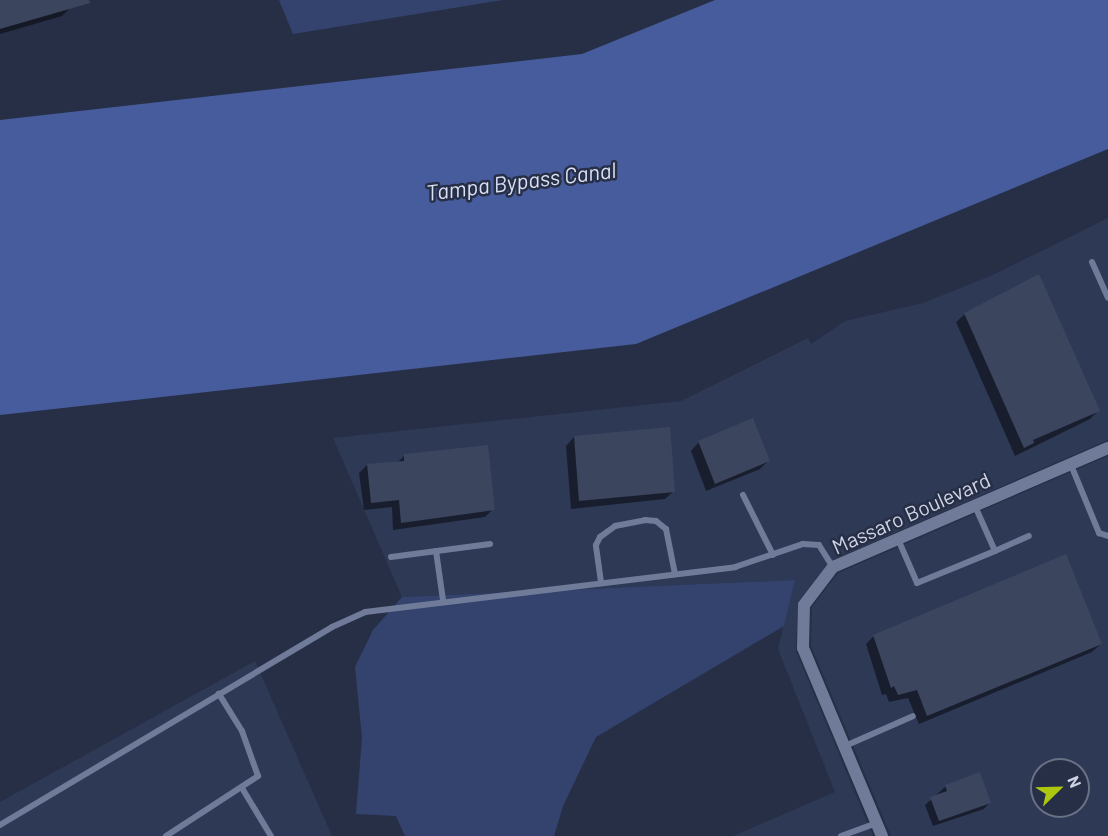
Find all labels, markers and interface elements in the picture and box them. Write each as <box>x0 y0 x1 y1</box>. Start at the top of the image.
water label: Tampa Bypass Canal <box>424 156 618 206</box>
street label: Massaro Boulevard <box>828 467 994 559</box>
north arrow <box>1030 758 1090 818</box>
text: N <box>1064 773 1086 790</box>

